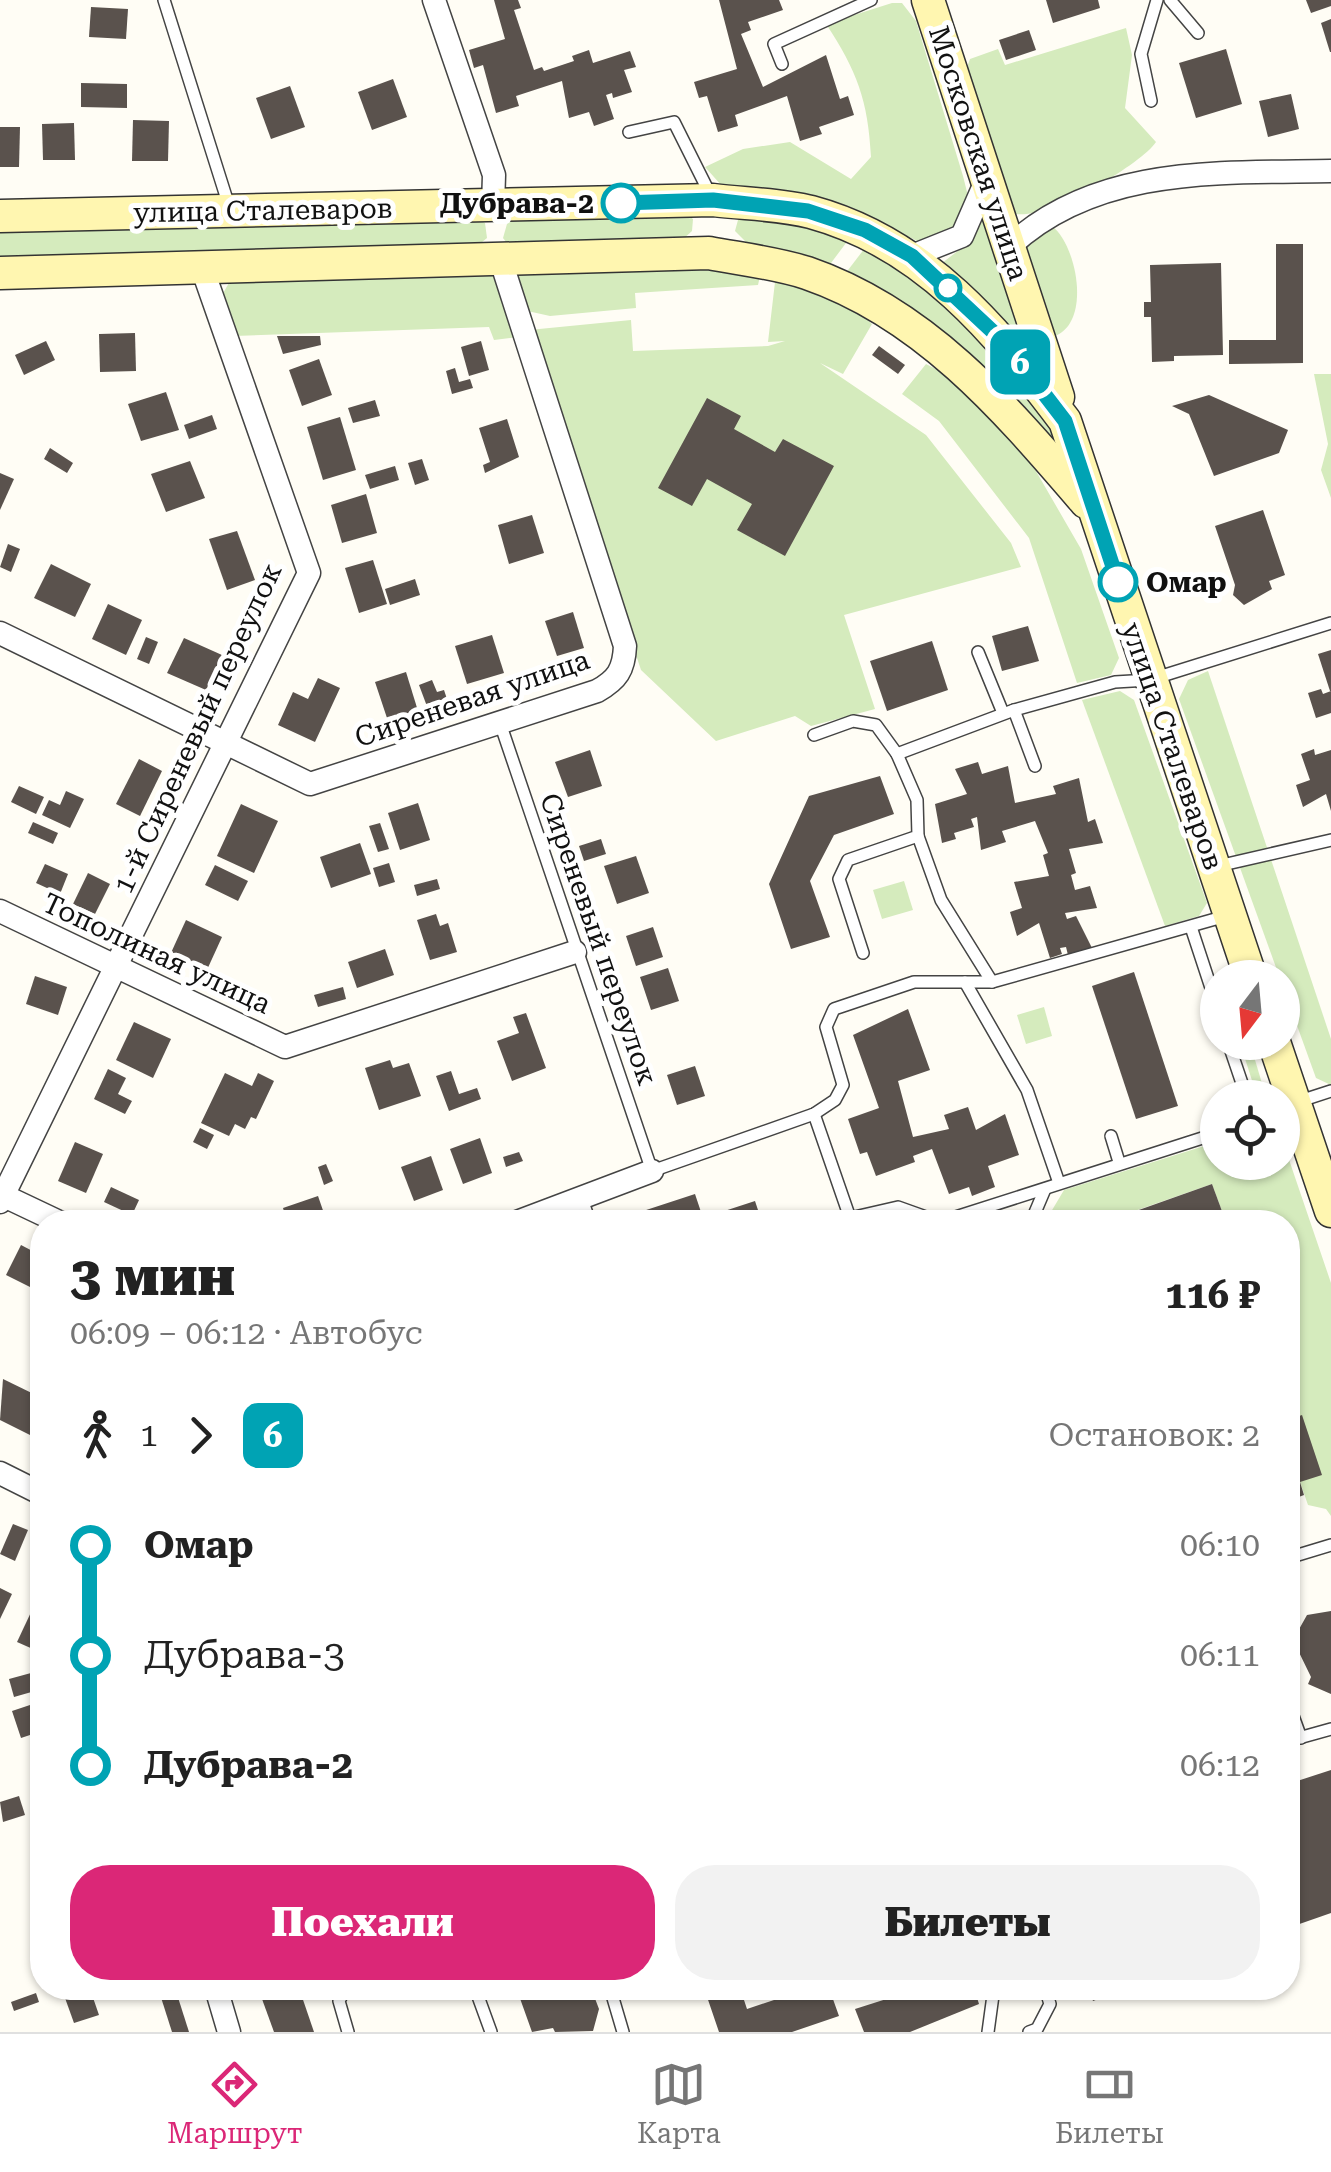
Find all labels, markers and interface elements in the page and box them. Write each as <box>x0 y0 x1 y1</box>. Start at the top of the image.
street label: Московская улица <box>922 22 1035 284</box>
marker: Дубрава-2 <box>602 184 640 222</box>
place label: Дубрава-2 <box>440 187 594 220</box>
street label: улица Сталеваров <box>133 192 393 229</box>
unlabelled marker <box>935 275 961 301</box>
line badge: 6 <box>988 330 1052 394</box>
text: 6 <box>1010 342 1030 383</box>
street label: 1-й Сиреневый переулок <box>106 558 289 898</box>
marker: Омар <box>1099 563 1137 601</box>
place label: Омар <box>1146 566 1227 599</box>
street label: улица Сталеваров <box>1115 618 1230 874</box>
street label: Сиреневая улица <box>351 643 594 754</box>
street label: Сиреневый переулок <box>533 789 664 1090</box>
street label: Тополиная улица <box>38 886 276 1021</box>
north arrow <box>1200 960 1300 1060</box>
map controls <box>1200 960 1300 1180</box>
button: locate <box>1200 1080 1300 1180</box>
text: 3 мин <box>70 1244 235 1308</box>
text: 116 ₽ <box>1165 1273 1260 1317</box>
text: 06:09 – 06:12 · Автобус <box>70 1314 423 1352</box>
icon: walk <box>70 1408 125 1463</box>
icon: forward <box>173 1408 228 1463</box>
text: 6 <box>263 1415 283 1456</box>
text: 1 <box>140 1416 158 1454</box>
text: Остановок: 2 <box>1049 1416 1260 1454</box>
text: Омар <box>144 1523 254 1567</box>
text: 06:10 <box>1180 1526 1260 1564</box>
text: Дубрава-3 <box>144 1633 345 1677</box>
text: 06:11 <box>1180 1636 1260 1674</box>
text: Дубрава-2 <box>144 1743 353 1787</box>
text: 06:12 <box>1180 1746 1260 1784</box>
button: Поехали <box>70 1865 655 1980</box>
button: Билеты <box>675 1865 1260 1980</box>
tab: Маршрут <box>167 2057 303 2150</box>
tab: Карта <box>637 2057 721 2150</box>
tab: Билеты <box>1055 2057 1164 2150</box>

